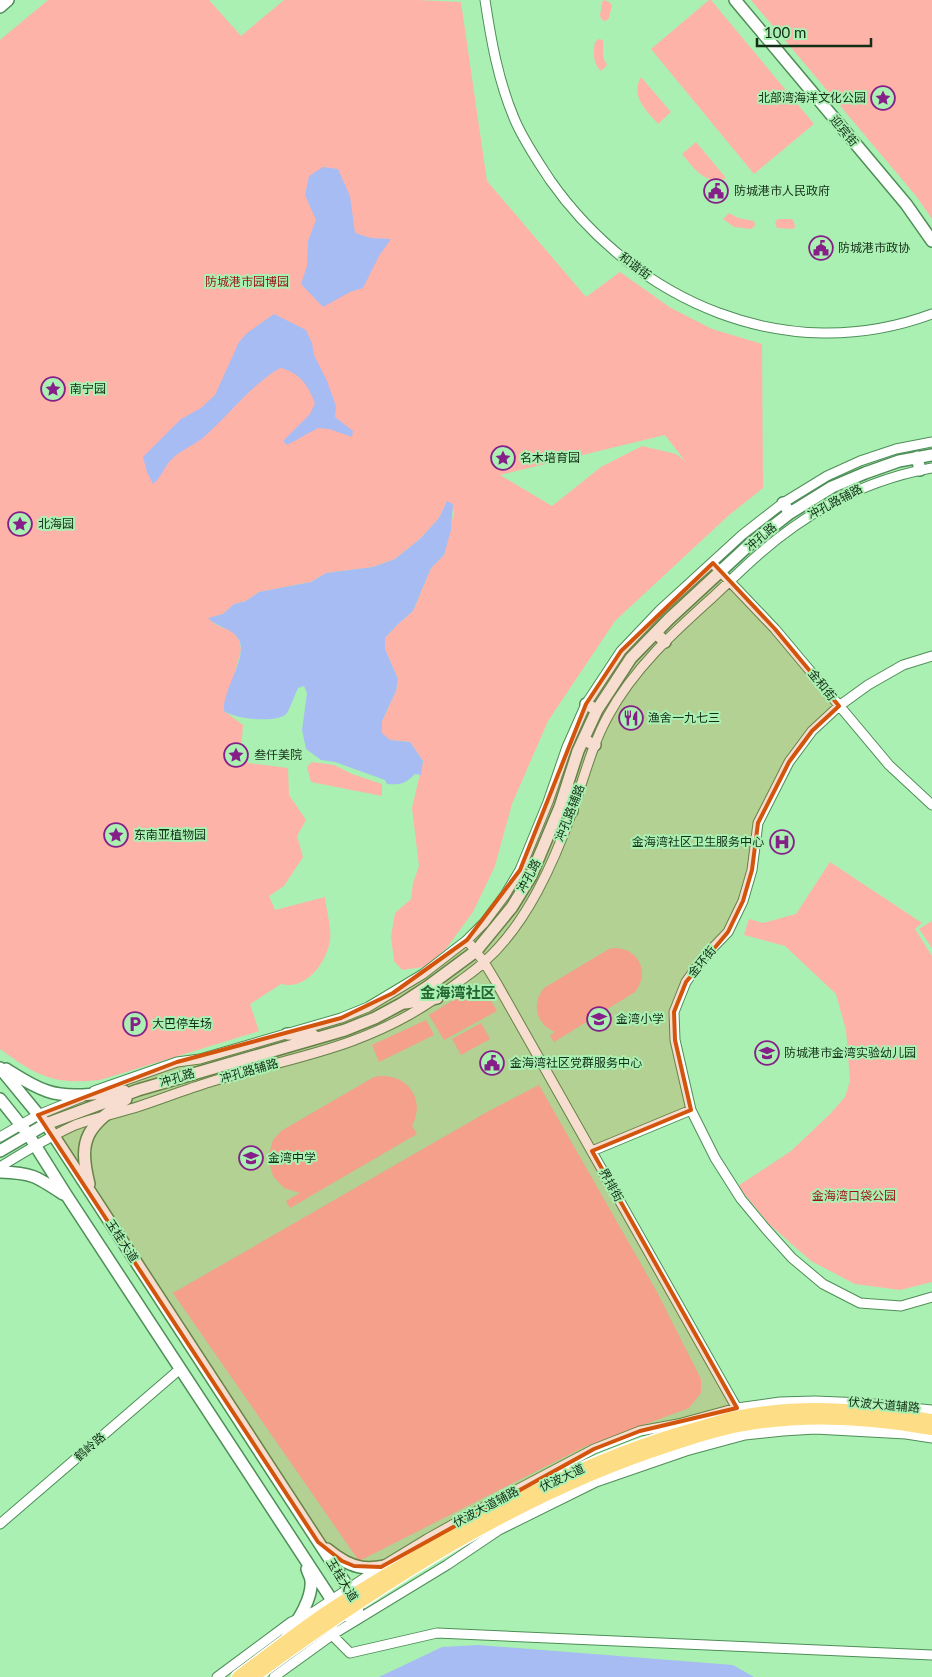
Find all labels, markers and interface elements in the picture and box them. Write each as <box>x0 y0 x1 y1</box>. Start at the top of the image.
scale bar <box>757 15 871 47</box>
text: 100 m <box>764 23 806 41</box>
place icon: 北部湾海洋文化公园 <box>870 85 896 111</box>
place label: 北部湾海洋文化公园 <box>758 90 866 105</box>
street label: 迎宾街 <box>827 112 862 149</box>
public building icon: 防城港市人民政府 <box>703 178 729 204</box>
place label: 防城港市人民政府 <box>734 183 830 198</box>
public building icon: 防城港市政协 <box>808 235 834 261</box>
place label: 防城港市政协 <box>838 240 910 255</box>
street label: 和谐街 <box>616 249 654 282</box>
park label: 防城港市园博园 <box>205 274 289 289</box>
place icon: 南宁园 <box>40 376 66 402</box>
place label: 南宁园 <box>70 381 106 396</box>
place icon: 名木培育园 <box>490 445 516 471</box>
place label: 名木培育园 <box>520 450 580 465</box>
street label: 冲孔路辅路 <box>805 481 865 522</box>
place icon: 北海园 <box>7 511 33 537</box>
place label: 北海园 <box>38 516 74 531</box>
street label: 冲孔路 <box>742 519 779 554</box>
street label: 金和街 <box>805 666 840 703</box>
restaurant icon: 渔舍一九七三 <box>618 705 644 731</box>
place label: 渔舍一九七三 <box>648 710 720 725</box>
place icon: 叁仟美院 <box>223 742 249 768</box>
place label: 叁仟美院 <box>254 747 302 762</box>
street label: 冲孔路辅路 <box>552 782 587 844</box>
place icon: 东南亚植物园 <box>103 822 129 848</box>
place label: 东南亚植物园 <box>134 827 206 842</box>
hospital icon: 金海湾社区卫生服务中心 <box>769 829 795 855</box>
place label: 金海湾社区卫生服务中心 <box>632 834 764 849</box>
street label: 冲孔路 <box>513 856 544 895</box>
street label: 金环街 <box>684 943 719 980</box>
district label: 金海湾社区 <box>420 983 496 1001</box>
school or university icon: 金湾小学 <box>586 1006 612 1032</box>
parking icon: 大巴停车场 <box>122 1011 148 1037</box>
place label: 金湾小学 <box>616 1011 664 1026</box>
place label: 大巴停车场 <box>152 1016 212 1031</box>
school or university icon: 防城港市金湾实验幼儿园 <box>754 1040 780 1066</box>
place label: 防城港市金湾实验幼儿园 <box>784 1045 916 1060</box>
public building icon: 金海湾社区党群服务中心 <box>479 1050 505 1076</box>
street label: 冲孔路辅路 <box>218 1055 280 1086</box>
place label: 金海湾社区党群服务中心 <box>510 1055 642 1070</box>
street label: 冲孔路 <box>157 1065 196 1090</box>
school or university icon: 金湾中学 <box>238 1145 264 1171</box>
place label: 金湾中学 <box>268 1150 316 1165</box>
street label: 界排街 <box>596 1165 627 1204</box>
park label: 金海湾口袋公园 <box>812 1188 896 1203</box>
street label: 玉桂大道 <box>103 1217 142 1265</box>
street label: 伏波大道辅路 <box>848 1394 921 1415</box>
street label: 鹤岭路 <box>71 1429 108 1464</box>
street label: 伏波大道 <box>537 1461 587 1494</box>
street label: 伏波大道辅路 <box>450 1483 521 1530</box>
street label: 玉桂大道 <box>323 1555 362 1604</box>

